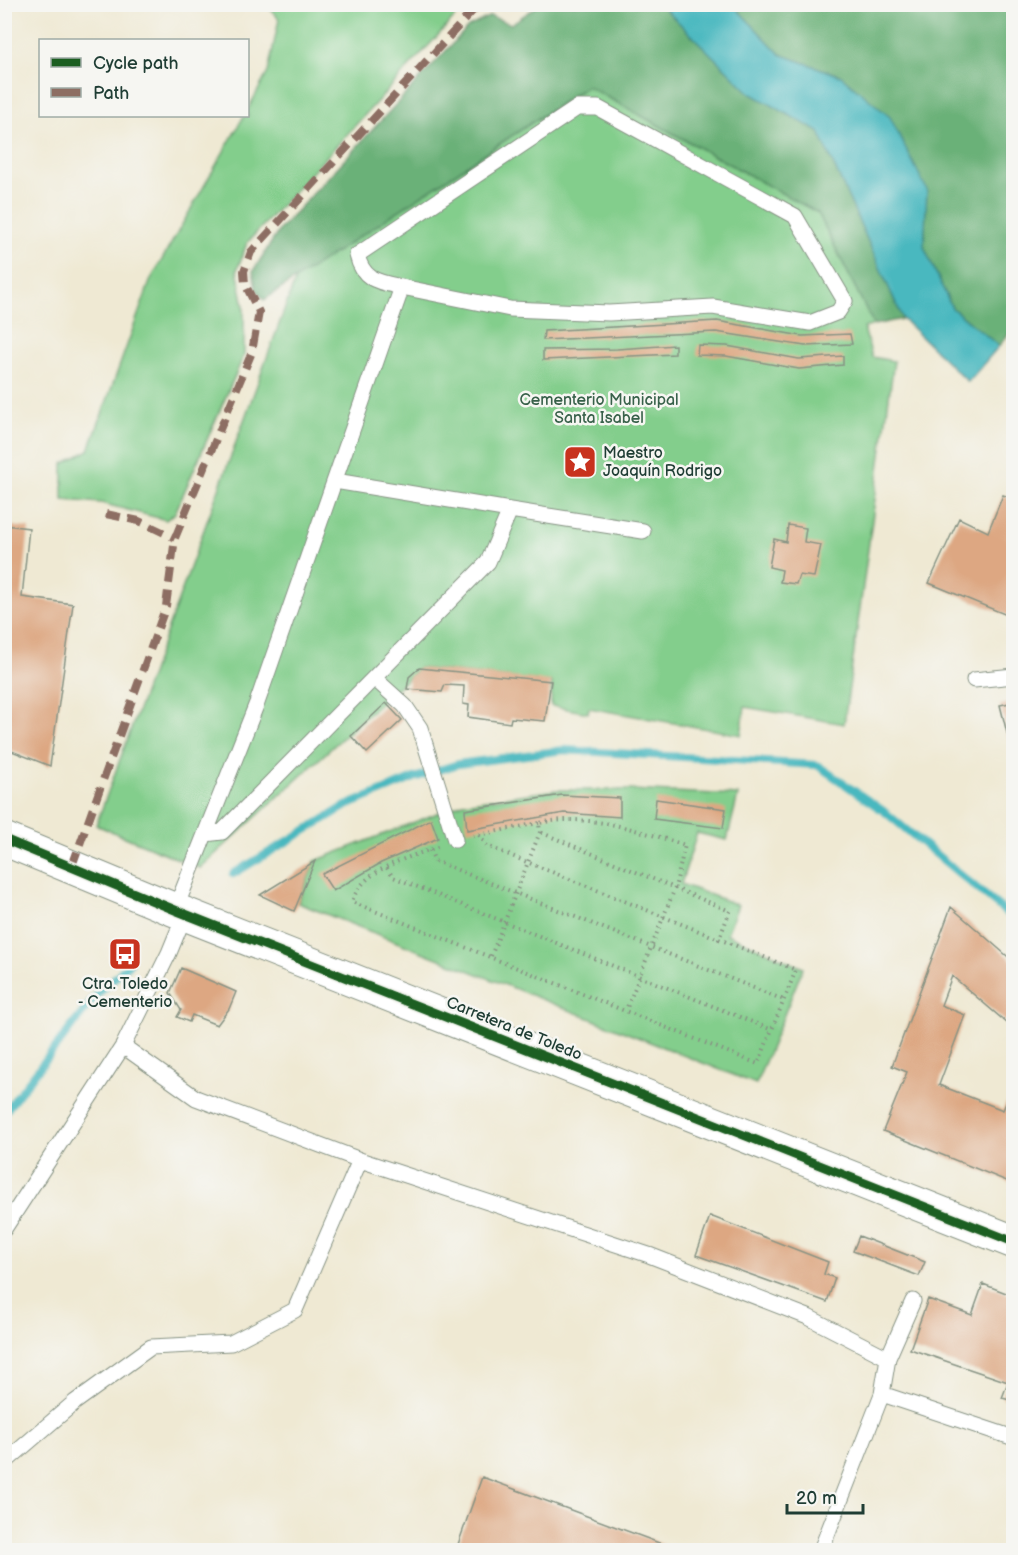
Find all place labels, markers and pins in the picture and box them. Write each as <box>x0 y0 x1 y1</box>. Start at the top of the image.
place icon: Maestro Joaquín Rodrigo <box>562 444 598 480</box>
place label: Maestro Joaquín Rodrigo <box>603 444 722 481</box>
bus stop icon: Ctra. Toledo - Cementerio <box>107 936 143 972</box>
place label: Ctra. Toledo - Cementerio <box>78 975 172 1012</box>

